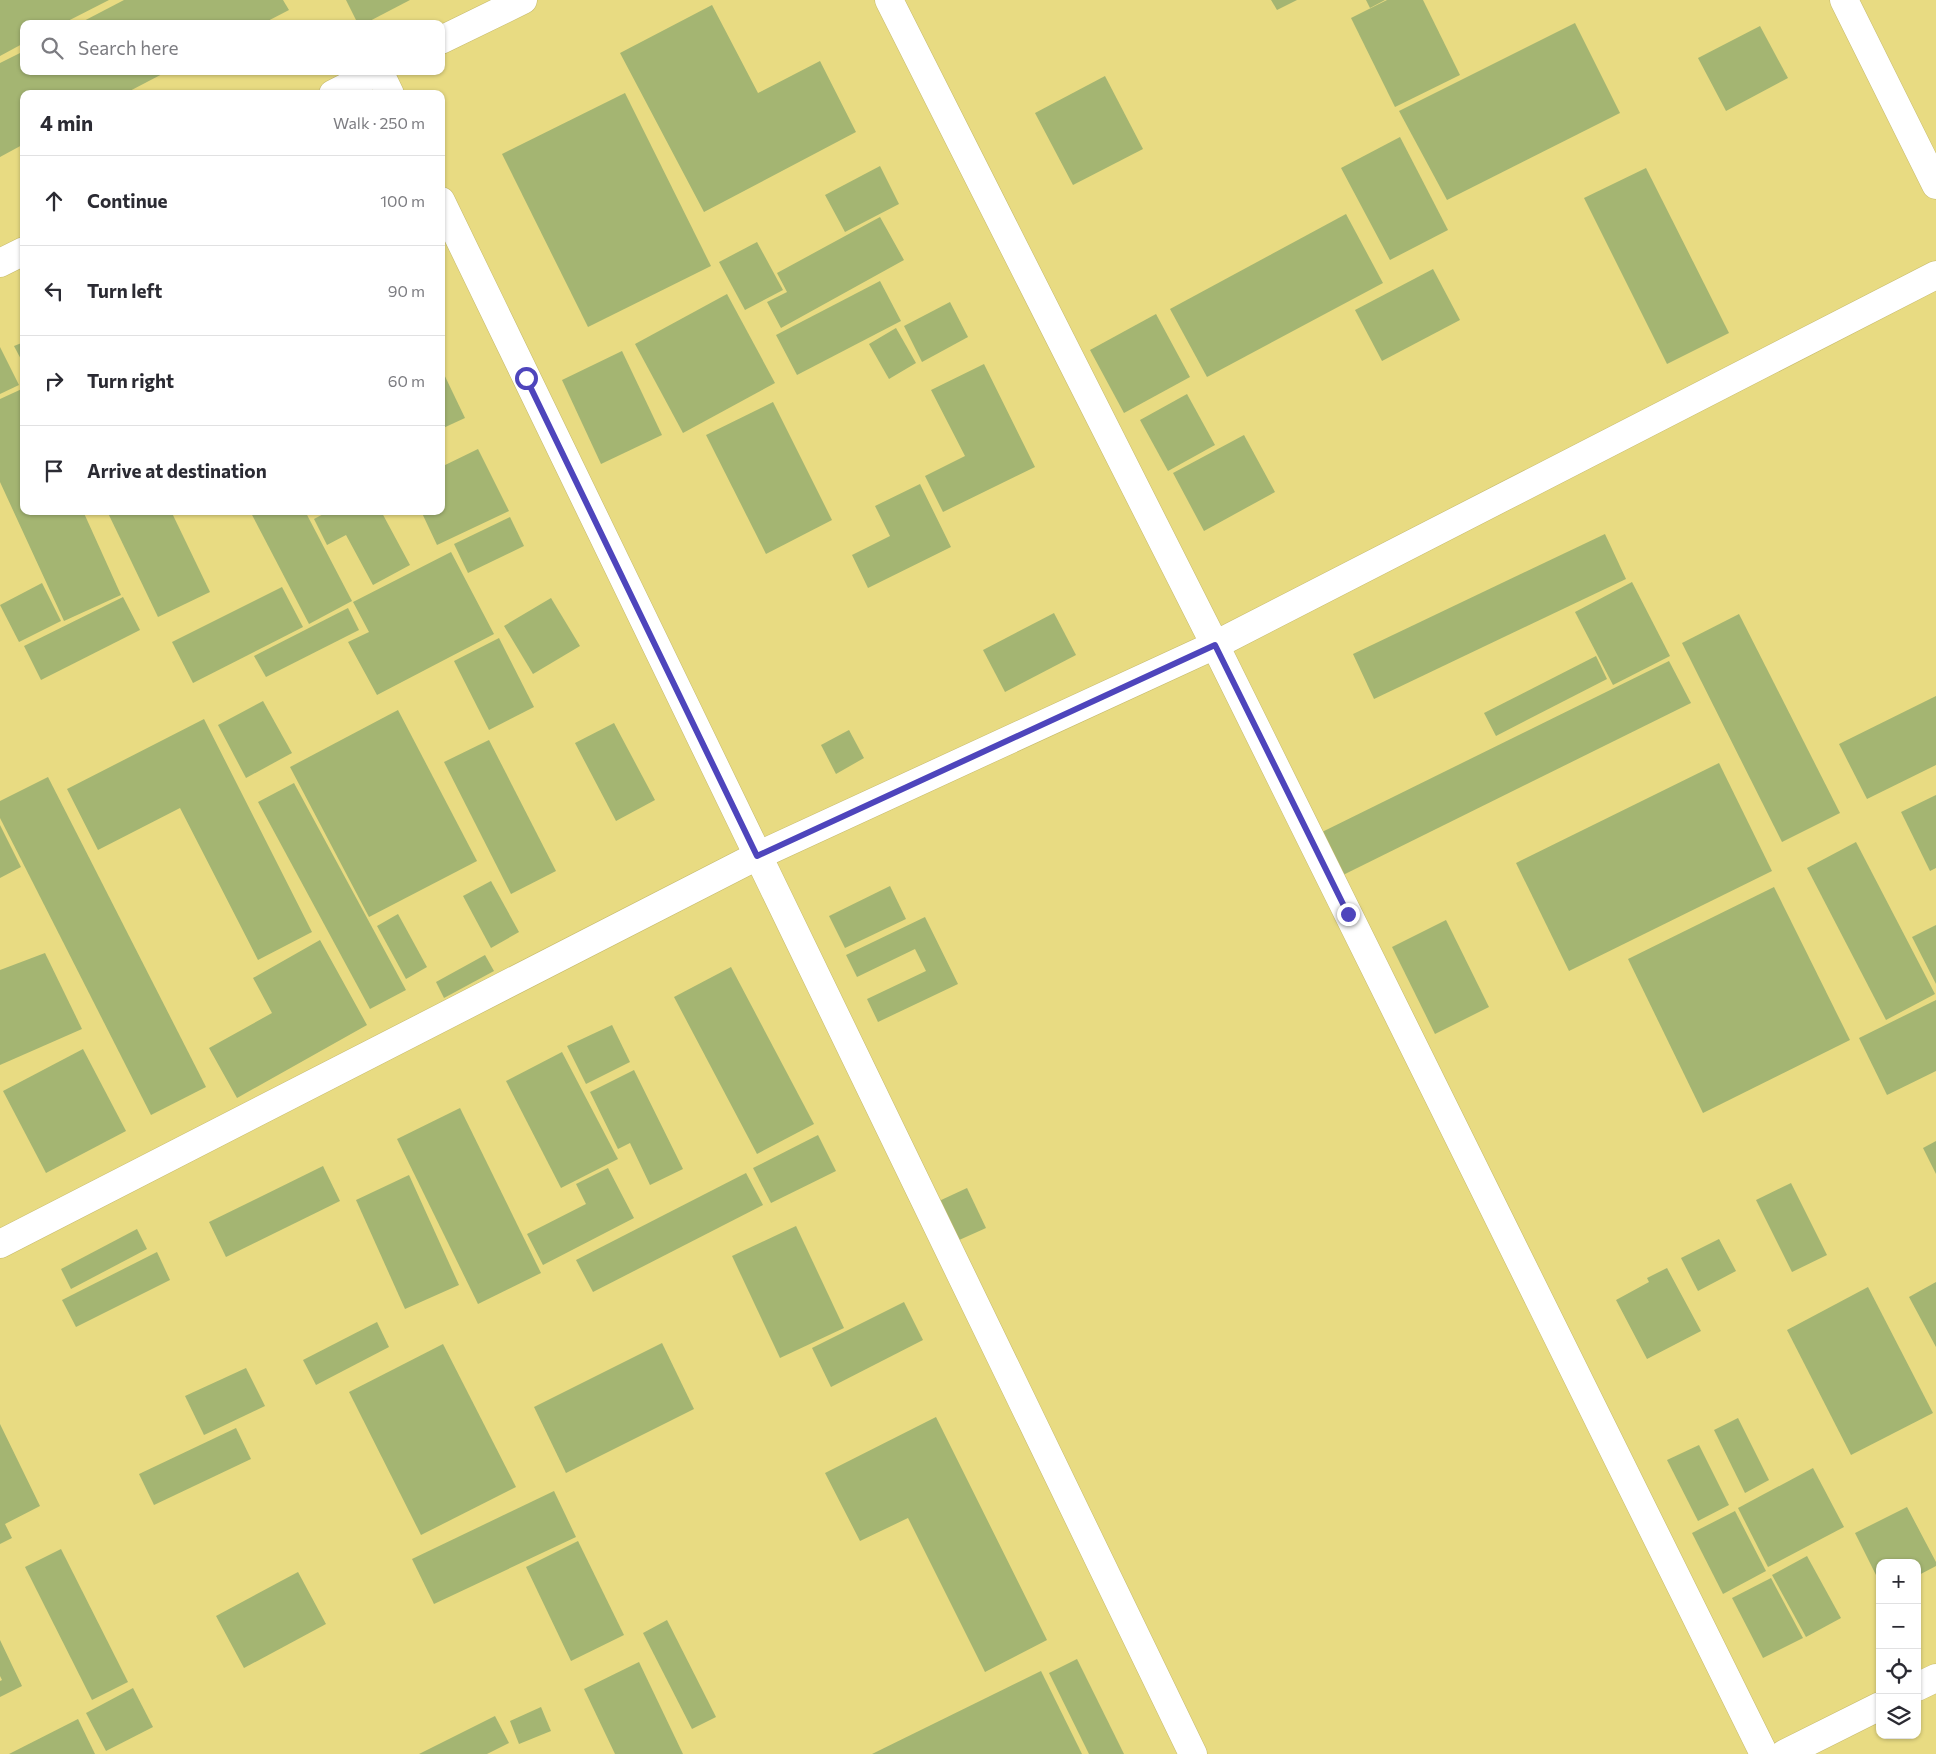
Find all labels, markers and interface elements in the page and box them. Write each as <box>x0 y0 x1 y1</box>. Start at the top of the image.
search box <box>20 20 445 75</box>
icon: search <box>38 34 66 62</box>
text: Search here <box>78 36 178 59</box>
text: 4 min <box>40 110 93 135</box>
text: Walk · 250 m <box>333 113 425 132</box>
icon: ahead <box>40 187 68 215</box>
text: Continue <box>87 189 167 212</box>
text: 100 m <box>380 191 425 210</box>
icon: left <box>40 277 68 305</box>
text: Turn left <box>87 279 162 302</box>
text: 90 m <box>388 281 425 300</box>
icon: right <box>40 367 68 395</box>
route start <box>515 367 538 390</box>
text: Turn right <box>87 369 174 392</box>
text: 60 m <box>388 371 425 390</box>
icon: arrive <box>40 457 68 485</box>
text: Arrive at destination <box>87 459 267 482</box>
route end <box>1337 903 1360 926</box>
map controls <box>1876 1559 1921 1739</box>
button: + <box>1876 1559 1921 1604</box>
button: − <box>1876 1604 1921 1649</box>
button: locate <box>1876 1649 1921 1694</box>
button: layers <box>1876 1694 1921 1739</box>

